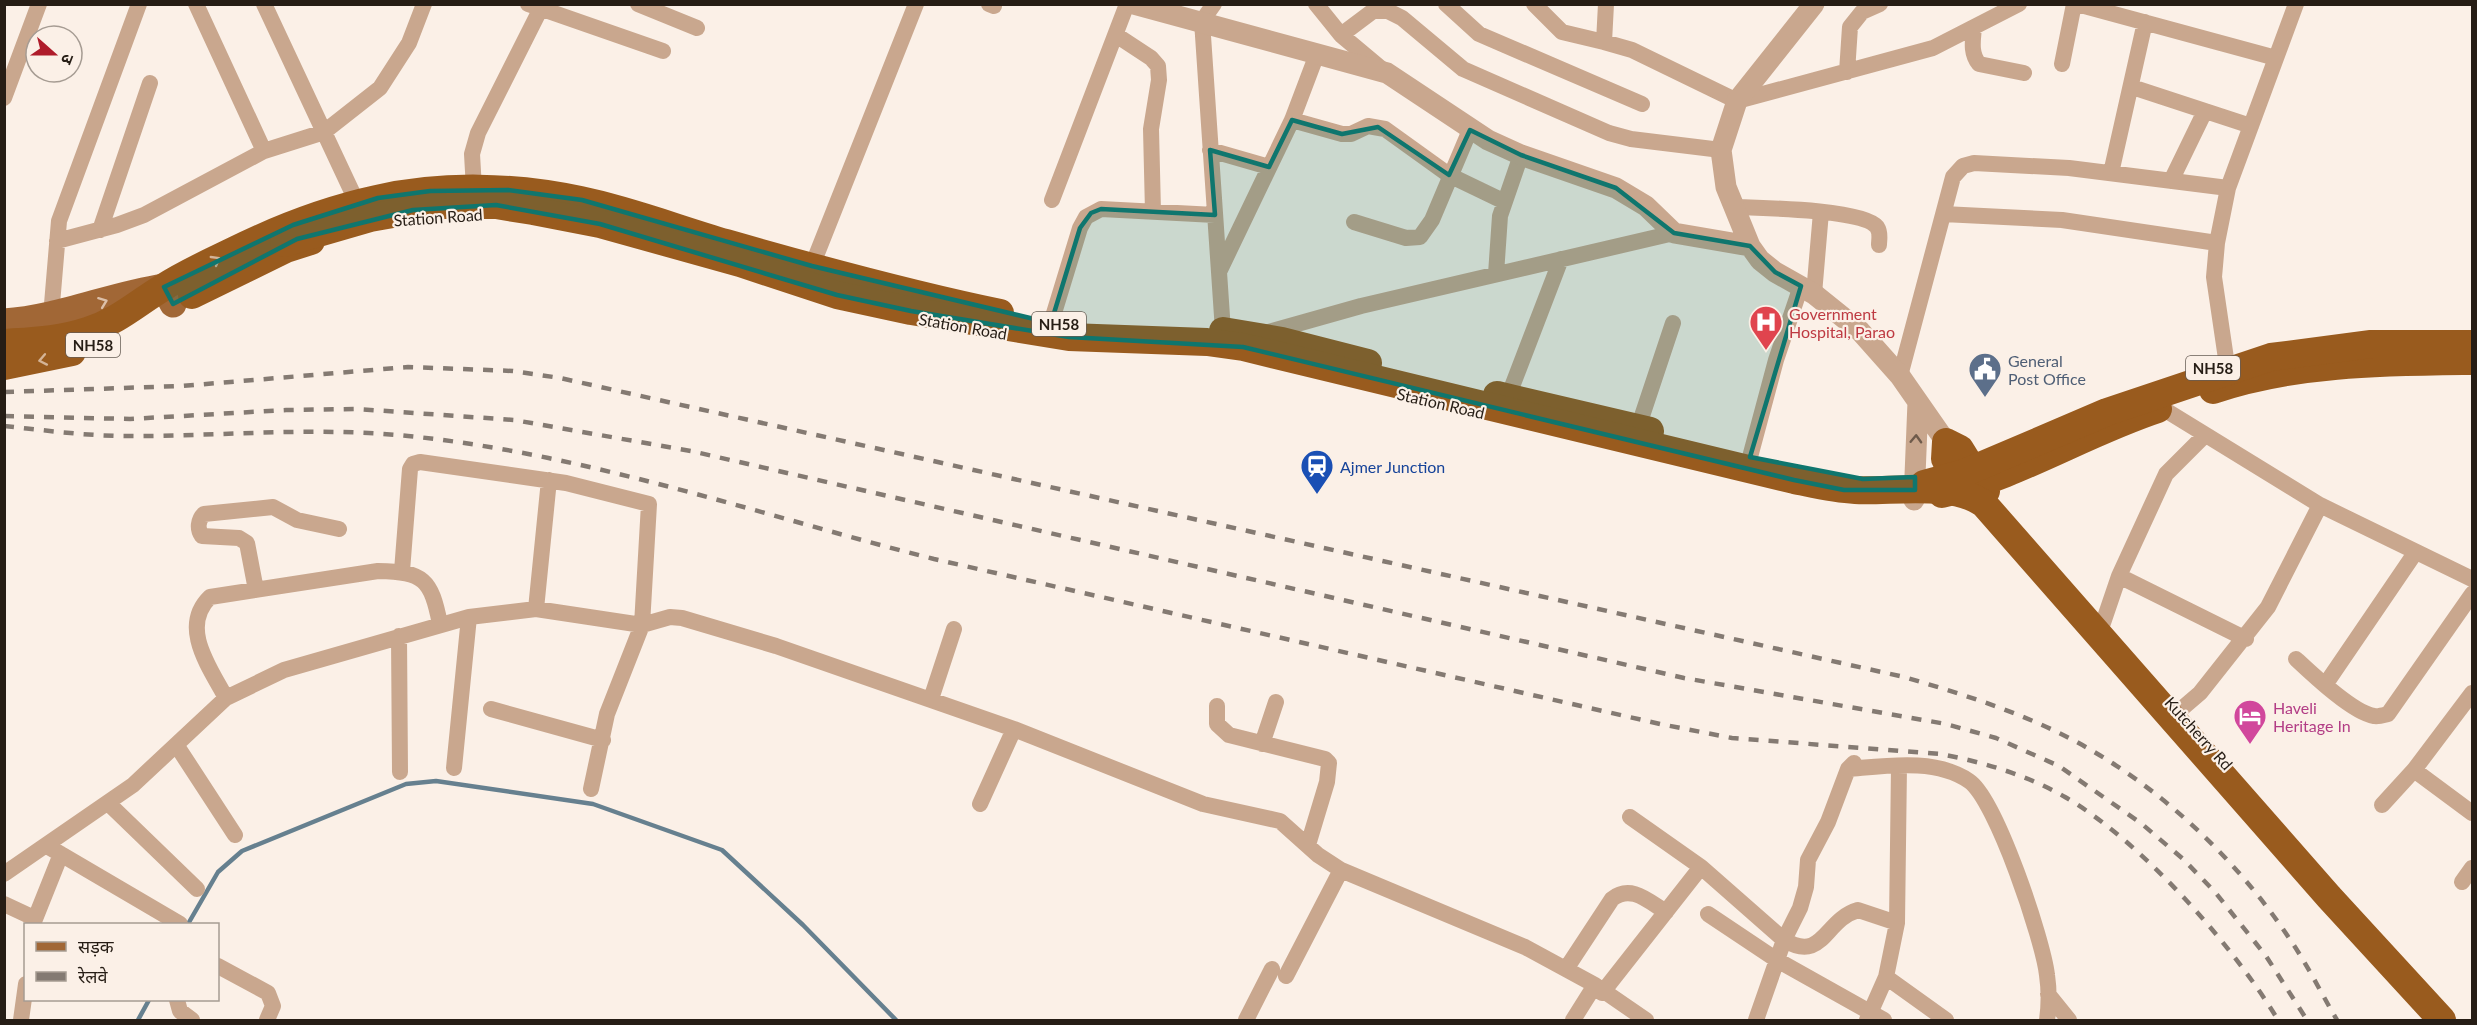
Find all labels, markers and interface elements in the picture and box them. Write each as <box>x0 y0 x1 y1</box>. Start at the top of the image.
north arrow <box>24 24 84 84</box>
text: उ <box>58 52 79 68</box>
street label: Station Road <box>393 204 483 230</box>
one-way arrow <box>210 256 220 267</box>
one-way arrow <box>96 297 107 309</box>
hospital icon: Government Hospital, Parao <box>1748 304 1784 351</box>
place label: Government Hospital, Parao <box>1789 304 1895 341</box>
street label: Station Road <box>917 309 1009 343</box>
road number: NH58 <box>1032 312 1086 336</box>
road number: NH58 <box>66 333 120 357</box>
public building icon: General Post Office <box>1967 351 2003 398</box>
place label: General Post Office <box>2008 351 2086 388</box>
one-way arrow <box>38 353 48 366</box>
road number: NH58 <box>2186 356 2240 380</box>
street label: Station Road <box>1395 384 1487 422</box>
one-way arrow <box>1910 435 1923 444</box>
station icon: Ajmer Junction <box>1299 448 1335 495</box>
place label: Ajmer Junction <box>1340 457 1445 476</box>
street label: Kutcherry Rd <box>2161 692 2237 774</box>
hotel icon: Haveli Heritage In <box>2232 698 2268 745</box>
place label: Haveli Heritage In <box>2273 698 2351 735</box>
legend <box>24 923 219 1001</box>
text: सड़क <box>78 935 115 957</box>
text: रेलवे <box>77 965 109 987</box>

